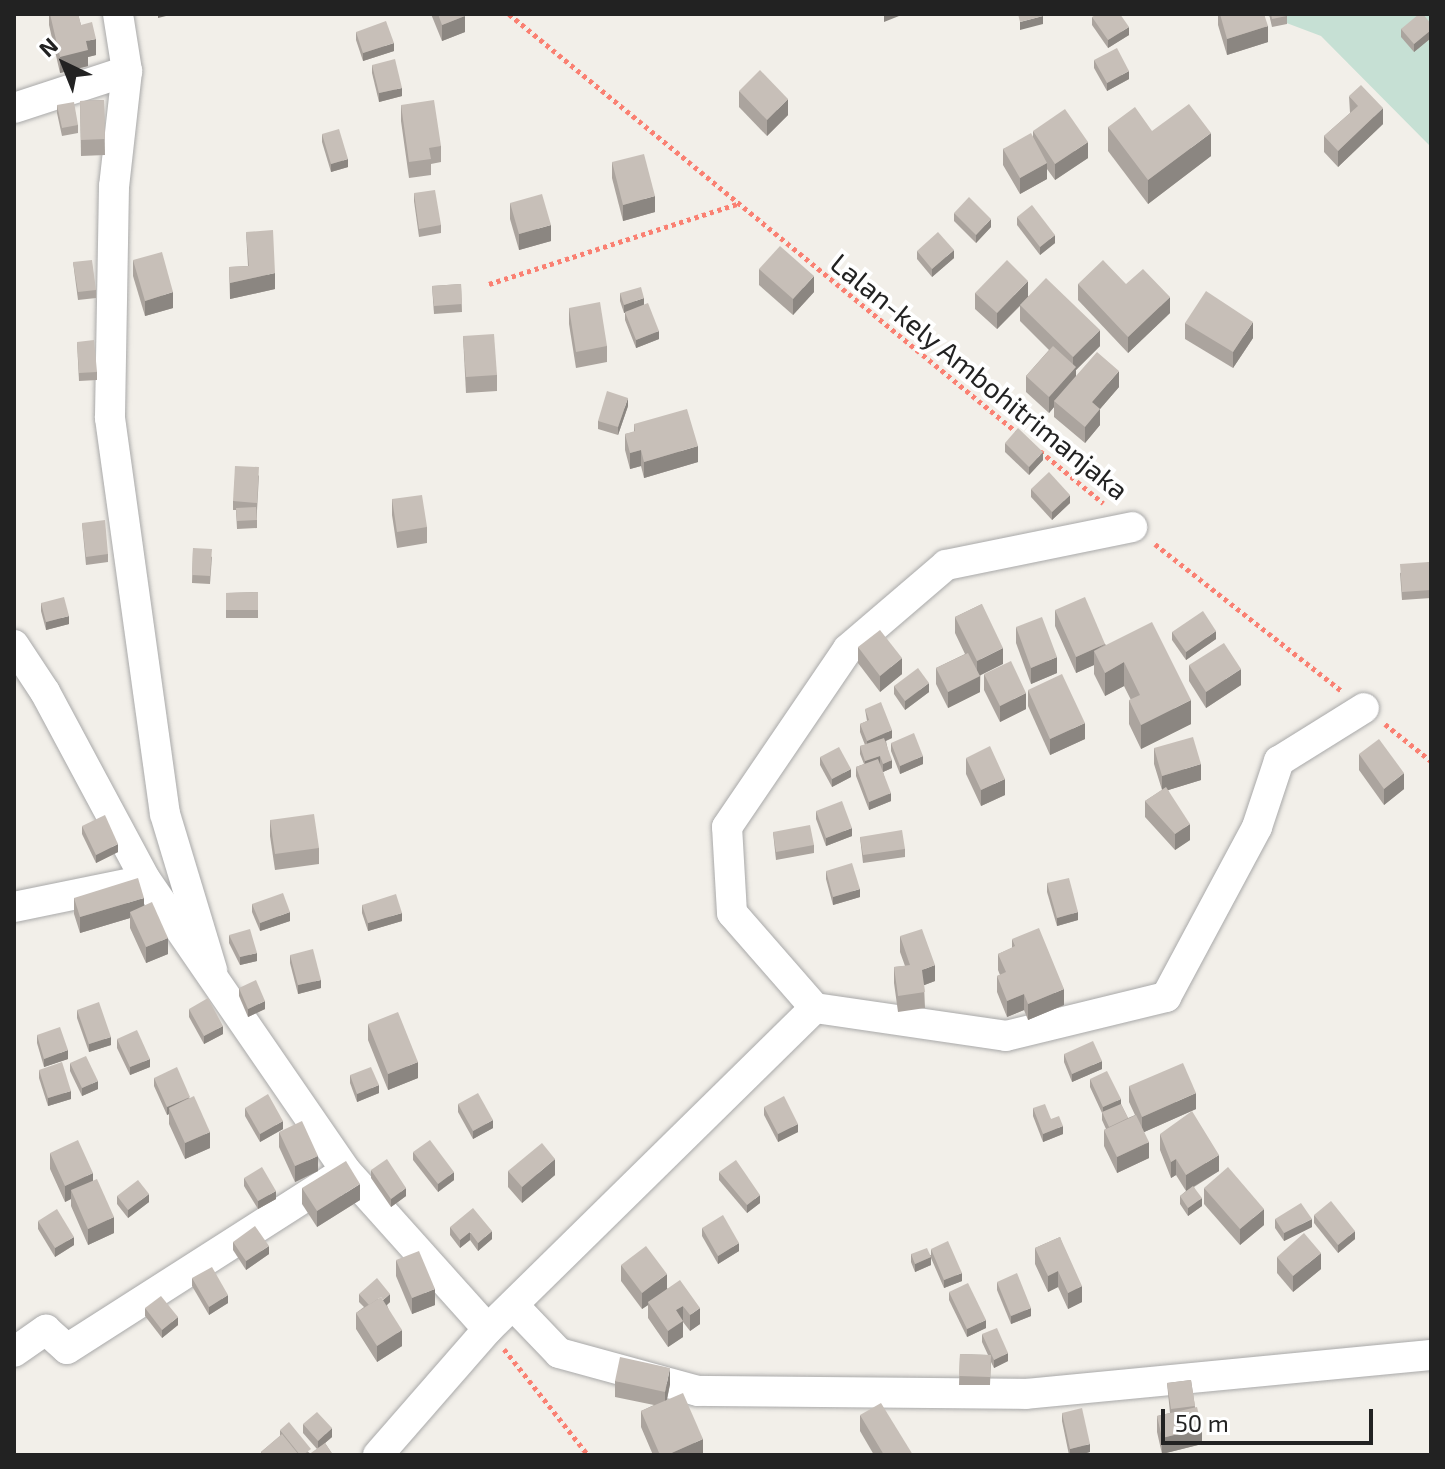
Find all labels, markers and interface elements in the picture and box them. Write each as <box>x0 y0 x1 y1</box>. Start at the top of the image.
north arrow <box>24 24 104 104</box>
text: N <box>33 32 62 61</box>
street label: Lalan-kely Ambohitrimanjaka <box>824 245 1136 507</box>
scale bar <box>1165 1393 1377 1443</box>
text: 50 m <box>1175 1408 1229 1437</box>

